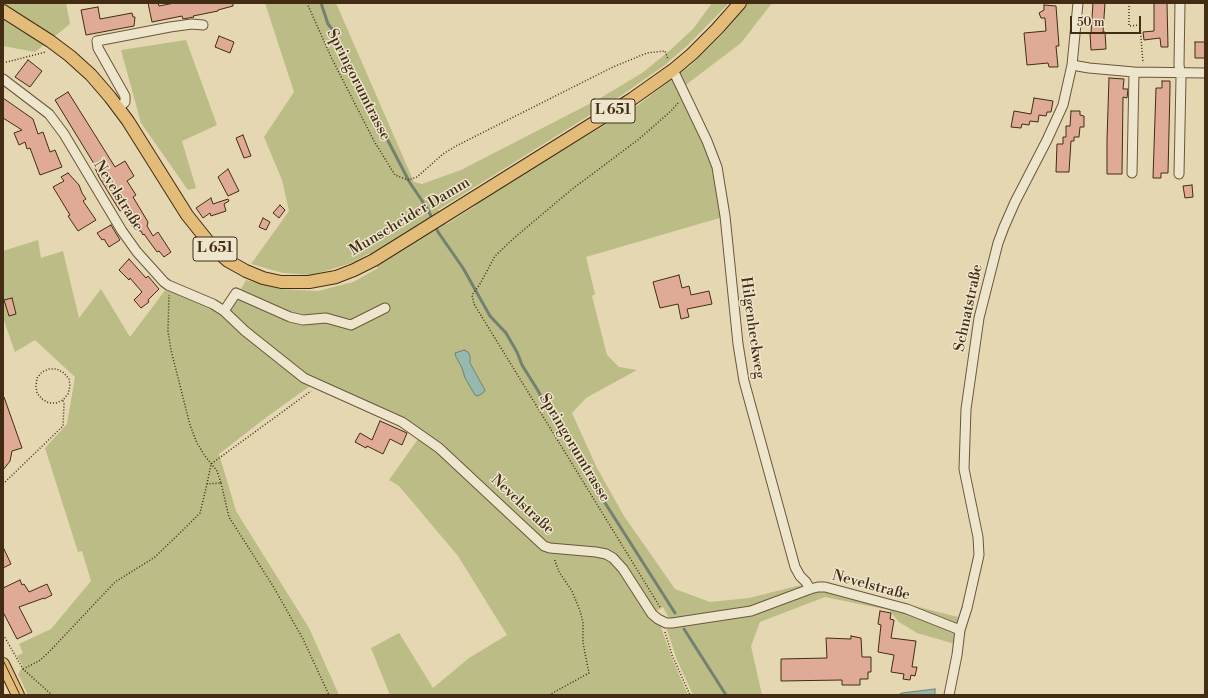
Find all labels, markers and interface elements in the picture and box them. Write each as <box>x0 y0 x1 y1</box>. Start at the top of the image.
scale bar <box>1072 8 1143 34</box>
text: 50 m <box>1077 15 1105 30</box>
street label: Springorumtrasse <box>322 26 394 144</box>
road number: L 651 <box>591 99 635 123</box>
street label: Nevelstraße <box>89 157 147 235</box>
street label: Munscheider Damm <box>346 174 474 260</box>
road number: L 651 <box>193 237 237 261</box>
street label: Schnatstraße <box>951 263 987 353</box>
street label: Hilgenheckweg <box>736 276 768 380</box>
street label: Springorumtrasse <box>535 391 613 505</box>
street label: Nevelstraße <box>487 471 557 539</box>
street label: Nevelstraße <box>830 567 912 605</box>

